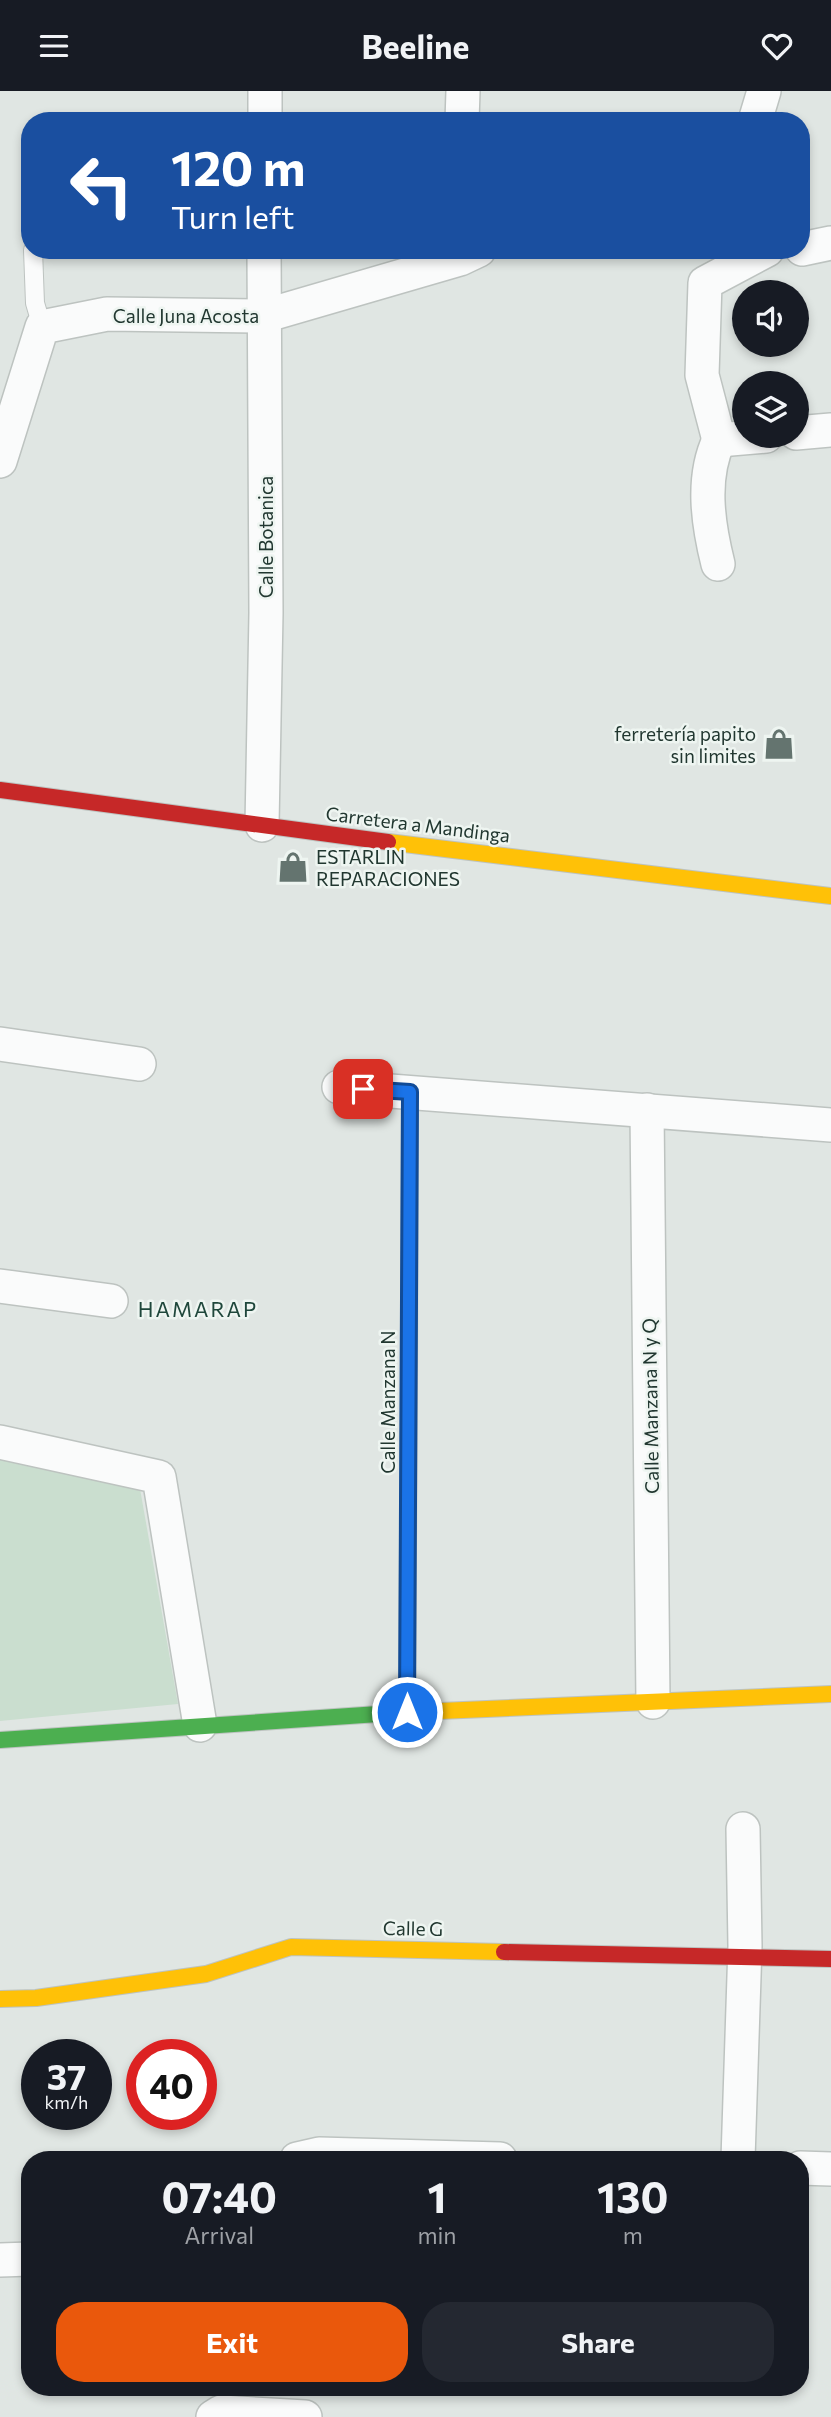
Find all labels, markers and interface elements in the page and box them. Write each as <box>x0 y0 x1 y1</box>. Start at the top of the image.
text: Beeline <box>362 26 469 66</box>
icon: menu <box>35 27 73 65</box>
icon: heart <box>758 27 796 65</box>
text: 120 m <box>171 136 305 196</box>
icon: left <box>56 140 147 231</box>
text: Turn left <box>171 196 295 236</box>
map controls <box>732 280 809 448</box>
button: sound <box>732 280 809 357</box>
street label: Calle Juna Acosta <box>113 304 259 327</box>
button: layers <box>732 371 809 448</box>
street label: Calle Botanica <box>254 476 277 598</box>
place label: ferretería papito sin limites <box>614 722 756 767</box>
shop icon: ferretería papito sin limites <box>762 727 796 761</box>
street label: Carretera a Mandinga <box>324 801 512 847</box>
place label: ESTARLIN REPARACIONES <box>316 845 460 890</box>
shop icon: ESTARLIN REPARACIONES <box>276 850 310 884</box>
pin <box>333 1059 393 1119</box>
icon: arrive <box>344 1070 382 1108</box>
district label: HAMARAP <box>138 1296 258 1321</box>
street label: Calle Manzana N y Q <box>637 1318 663 1494</box>
street label: Calle Manzana N <box>376 1330 399 1474</box>
position arrow <box>370 1675 444 1749</box>
street label: Calle G <box>383 1916 443 1940</box>
speed limit sign: 40 <box>126 2039 217 2130</box>
text: 37 <box>47 2054 86 2097</box>
text: km/h <box>45 2091 88 2113</box>
text: 07:40 <box>162 2170 277 2222</box>
text: 1 <box>427 2170 446 2222</box>
text: 130 <box>597 2170 668 2222</box>
text: Arrival <box>184 2221 254 2249</box>
text: min <box>417 2221 457 2249</box>
text: m <box>623 2221 643 2249</box>
button: Exit <box>56 2302 408 2382</box>
button: Share <box>422 2302 774 2382</box>

